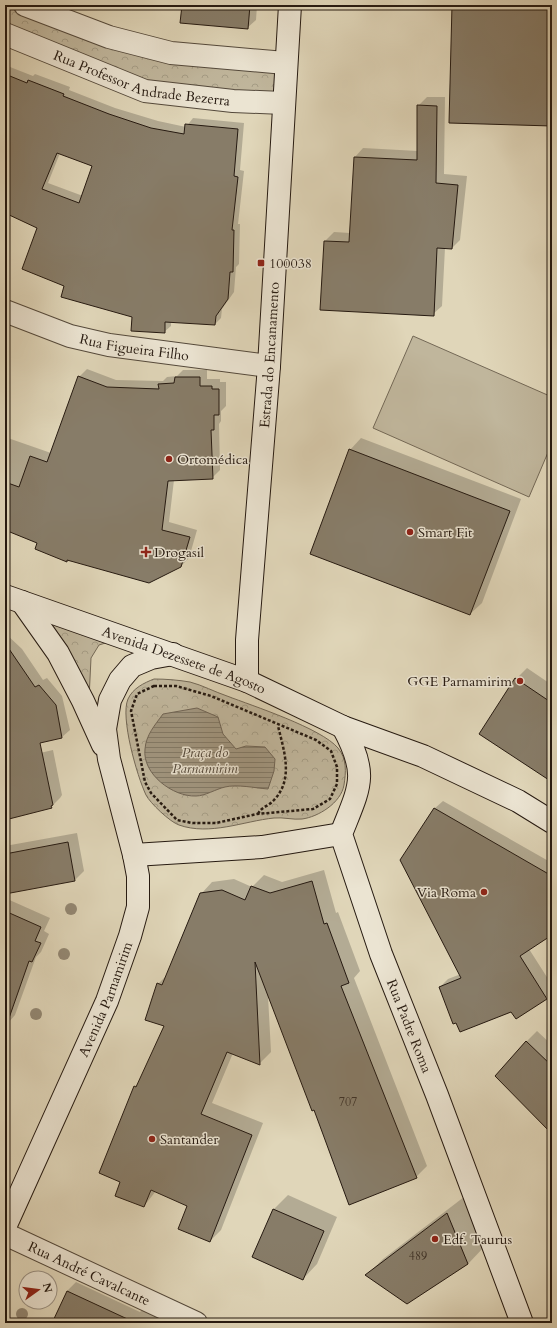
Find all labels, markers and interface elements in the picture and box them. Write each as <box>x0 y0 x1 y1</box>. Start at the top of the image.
street label: Rua Professor Andrade Bezerra <box>51 45 231 110</box>
place label: 100038 <box>269 254 312 273</box>
marker: 100038 <box>256 258 266 268</box>
street label: Estrada do Encanamento <box>255 281 283 429</box>
street label: Rua Figueira Filho <box>78 329 191 365</box>
place label: Ortomédica <box>177 450 248 469</box>
marker: Ortomédica <box>164 454 174 464</box>
place label: Smart Fit <box>418 523 473 542</box>
marker: Smart Fit <box>405 527 415 537</box>
place label: Drogasil <box>154 543 205 562</box>
marker: Drogasil <box>141 547 151 557</box>
street label: Avenida Dezessete de Agosto <box>100 621 270 698</box>
place label: GGE Parnamirim <box>407 672 512 691</box>
marker: GGE Parnamirim <box>515 676 525 686</box>
park label: Praça do Parnamirim <box>172 743 238 778</box>
place label: Via Roma <box>417 883 476 902</box>
marker: Via Roma <box>479 887 489 897</box>
street label: Avenida Parnamirim <box>74 939 137 1060</box>
street label: Rua Padre Roma <box>382 976 437 1076</box>
house number: 707 <box>339 1094 357 1110</box>
place label: Santander <box>160 1130 219 1149</box>
marker: Santander <box>147 1134 157 1144</box>
place label: Edf. Taurus <box>443 1230 512 1249</box>
marker: Edf. Taurus <box>430 1234 440 1244</box>
street label: Rua André Cavalcante <box>25 1237 153 1310</box>
house number: 489 <box>409 1248 427 1264</box>
north arrow <box>18 1270 58 1310</box>
text: N <box>39 1281 56 1295</box>

